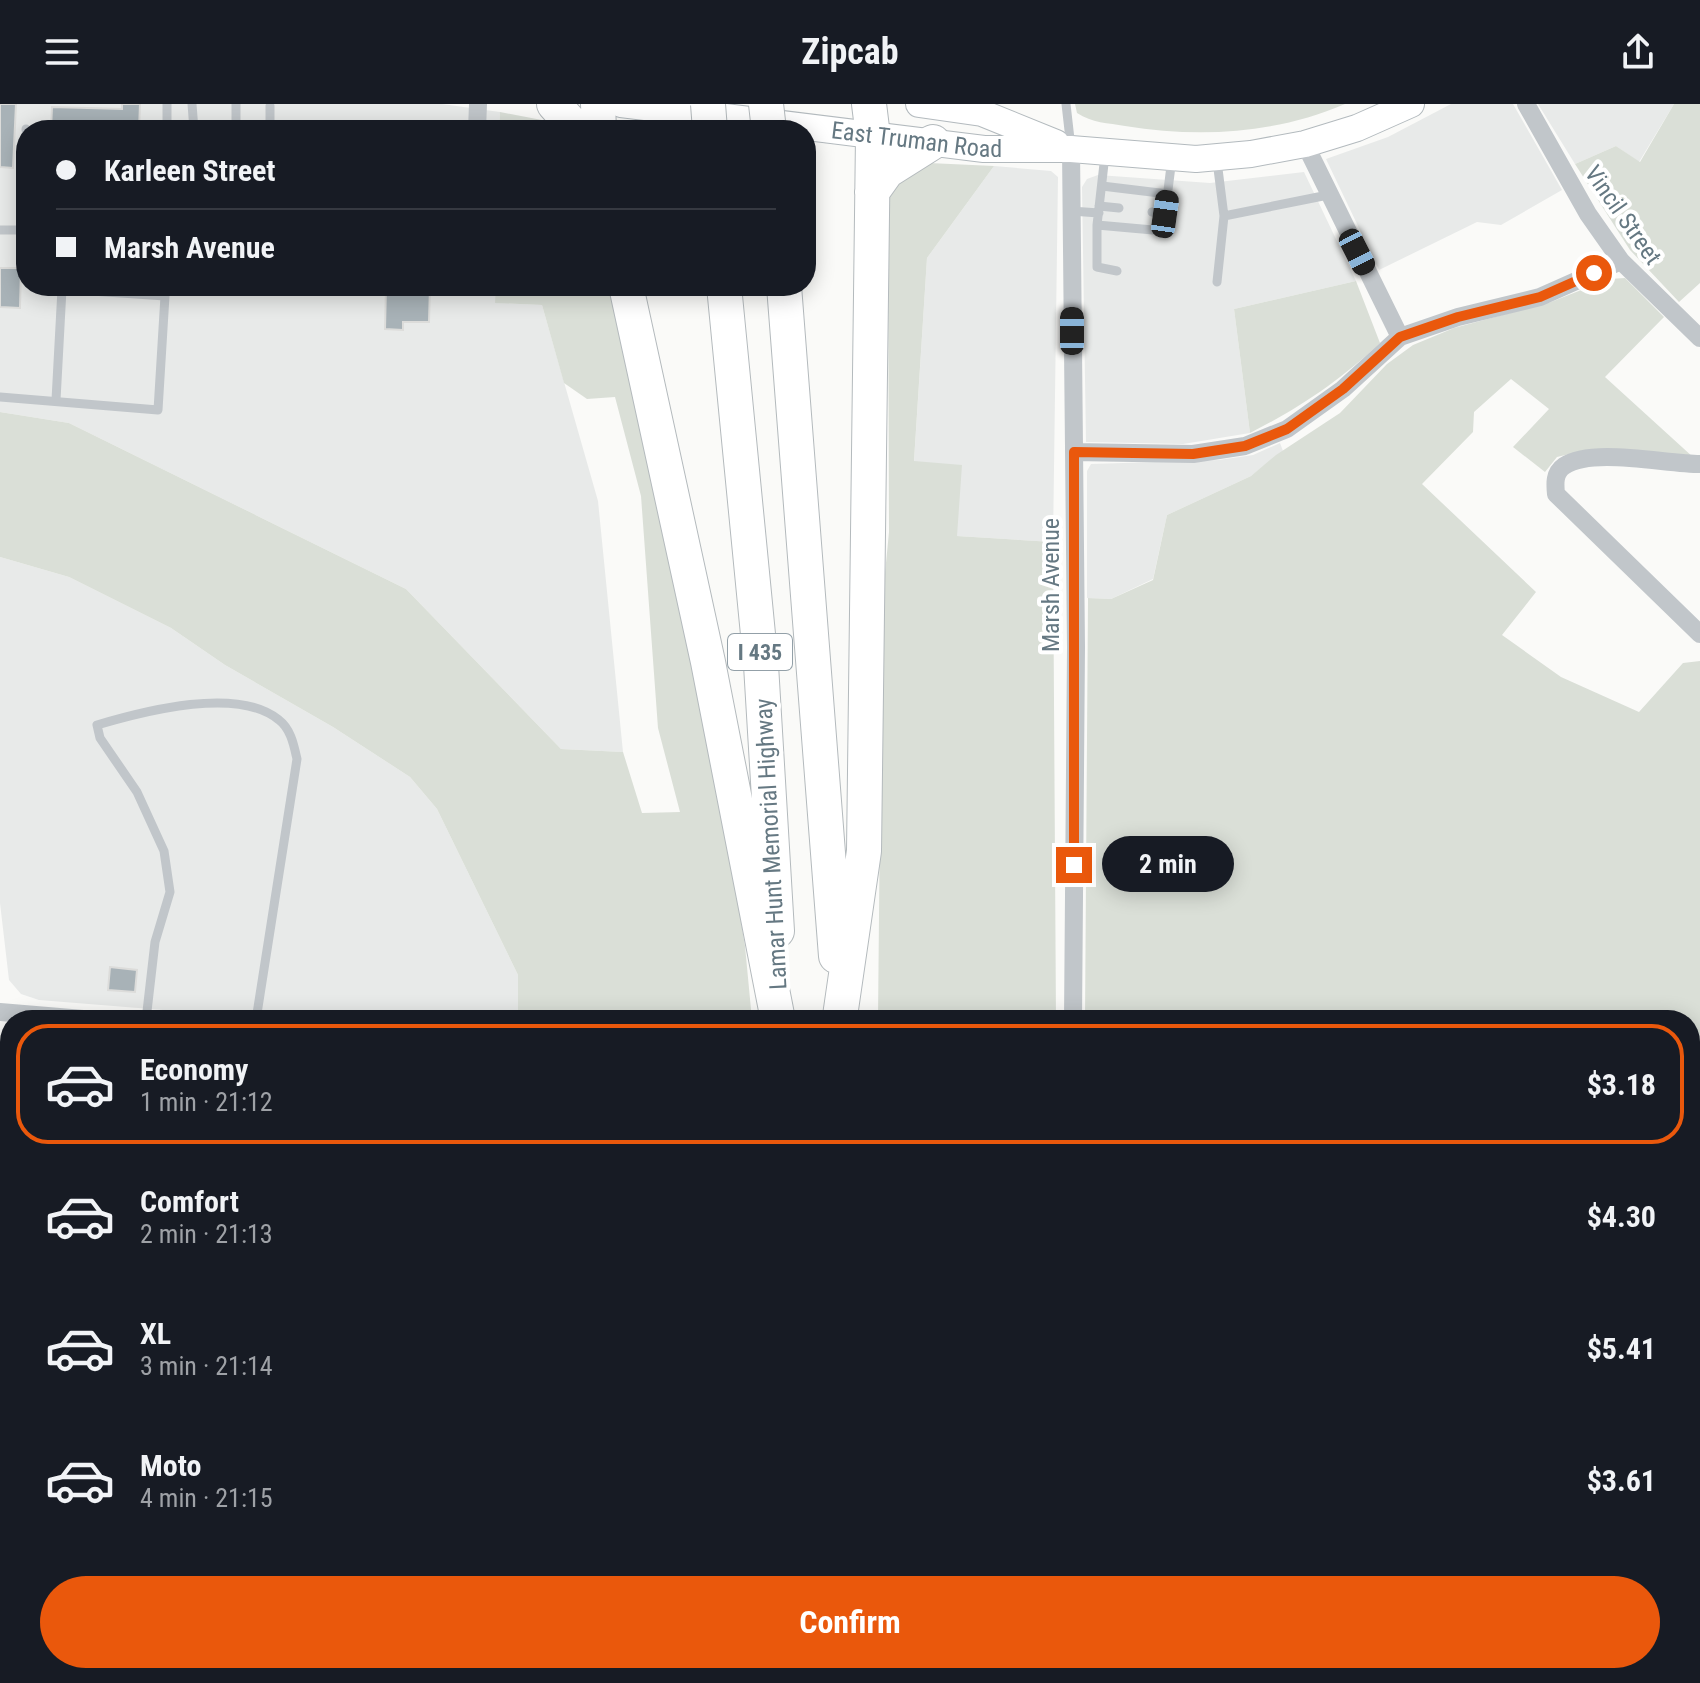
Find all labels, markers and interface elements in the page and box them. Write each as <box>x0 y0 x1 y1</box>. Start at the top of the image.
icon: menu <box>40 30 84 74</box>
icon: share <box>1616 30 1660 74</box>
text: Zipcab <box>801 31 899 73</box>
street label: East Truman Road <box>830 116 1002 163</box>
text: Karleen Street <box>104 153 276 188</box>
street label: Vincil Street <box>1579 160 1667 270</box>
car <box>1150 189 1180 239</box>
car <box>1335 225 1379 279</box>
text: Marsh Avenue <box>104 230 275 265</box>
route start <box>1576 255 1612 291</box>
car <box>1060 307 1084 355</box>
street label: Marsh Avenue <box>1037 518 1065 652</box>
road number: I 435 <box>728 634 792 670</box>
street label: Lamar Hunt Memorial Highway <box>749 698 793 990</box>
callout: 2 min <box>1102 837 1234 893</box>
route end <box>1056 847 1092 883</box>
text: 2 min <box>1139 849 1197 879</box>
icon: car <box>44 1048 116 1120</box>
text: Economy <box>140 1052 248 1087</box>
text: $3.18 <box>1587 1067 1656 1102</box>
text: 1 min · 21:12 <box>140 1087 273 1117</box>
icon: car <box>44 1180 116 1252</box>
text: Comfort <box>140 1184 239 1219</box>
text: $4.30 <box>1587 1199 1656 1234</box>
text: 2 min · 21:13 <box>140 1219 273 1249</box>
icon: car <box>44 1312 116 1384</box>
text: XL <box>140 1316 171 1351</box>
text: $5.41 <box>1587 1331 1656 1366</box>
text: 3 min · 21:14 <box>140 1351 273 1381</box>
icon: car <box>44 1444 116 1516</box>
text: Moto <box>140 1448 201 1483</box>
text: $3.61 <box>1587 1463 1656 1498</box>
text: 4 min · 21:15 <box>140 1483 273 1513</box>
button: Confirm <box>40 1576 1660 1668</box>

